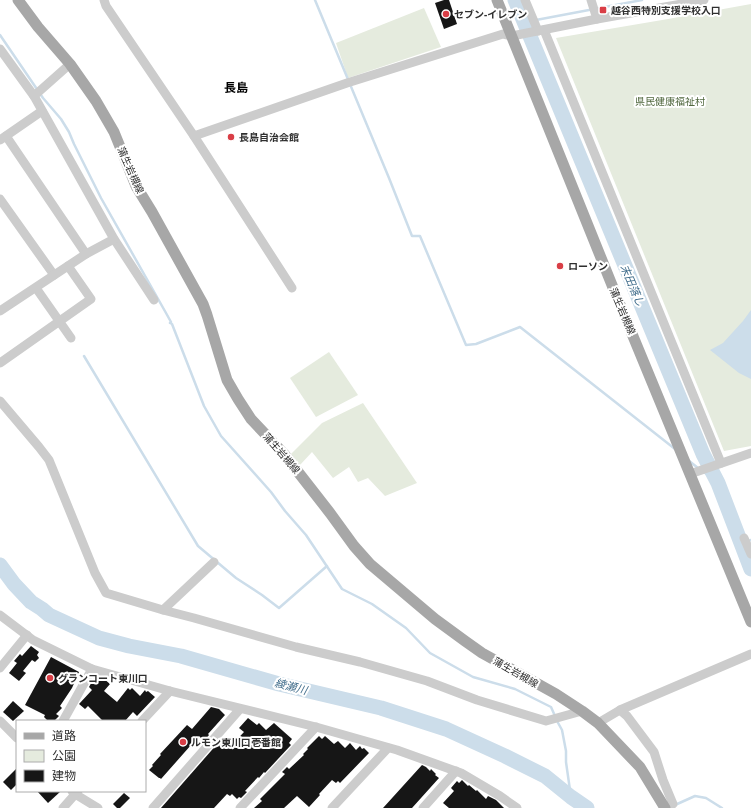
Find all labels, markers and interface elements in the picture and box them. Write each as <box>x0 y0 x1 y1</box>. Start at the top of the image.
place label: 越谷西特別支援学校入口 <box>611 3 721 17</box>
marker: 越谷西特別支援学校入口 <box>598 5 608 15</box>
place label: セブン-イレブン <box>454 7 527 21</box>
marker: セブン-イレブン <box>441 9 451 19</box>
district label: 長島 <box>224 79 248 96</box>
park label: 県民健康福祉村 <box>635 94 705 108</box>
place label: 長島自治会館 <box>239 130 299 144</box>
marker: 長島自治会館 <box>226 132 236 142</box>
street label: 蒲生岩槻線 <box>114 144 148 196</box>
place label: ローソン <box>568 259 608 273</box>
marker: ローソン <box>555 261 565 271</box>
water label: 末田落し <box>618 262 648 308</box>
street label: 蒲生岩槻線 <box>607 285 639 337</box>
street label: 蒲生岩槻線 <box>260 430 304 476</box>
street label: 蒲生岩槻線 <box>491 653 541 691</box>
place label: グランコート東川口 <box>58 671 148 685</box>
marker: グランコート東川口 <box>45 673 55 683</box>
water label: 綾瀬川 <box>273 675 310 698</box>
legend <box>16 720 146 792</box>
text: 道路 <box>52 727 76 744</box>
place label: ルモン東川口壱番館 <box>191 735 281 749</box>
marker: ルモン東川口壱番館 <box>178 737 188 747</box>
text: 公園 <box>52 747 76 764</box>
text: 建物 <box>52 767 76 784</box>

